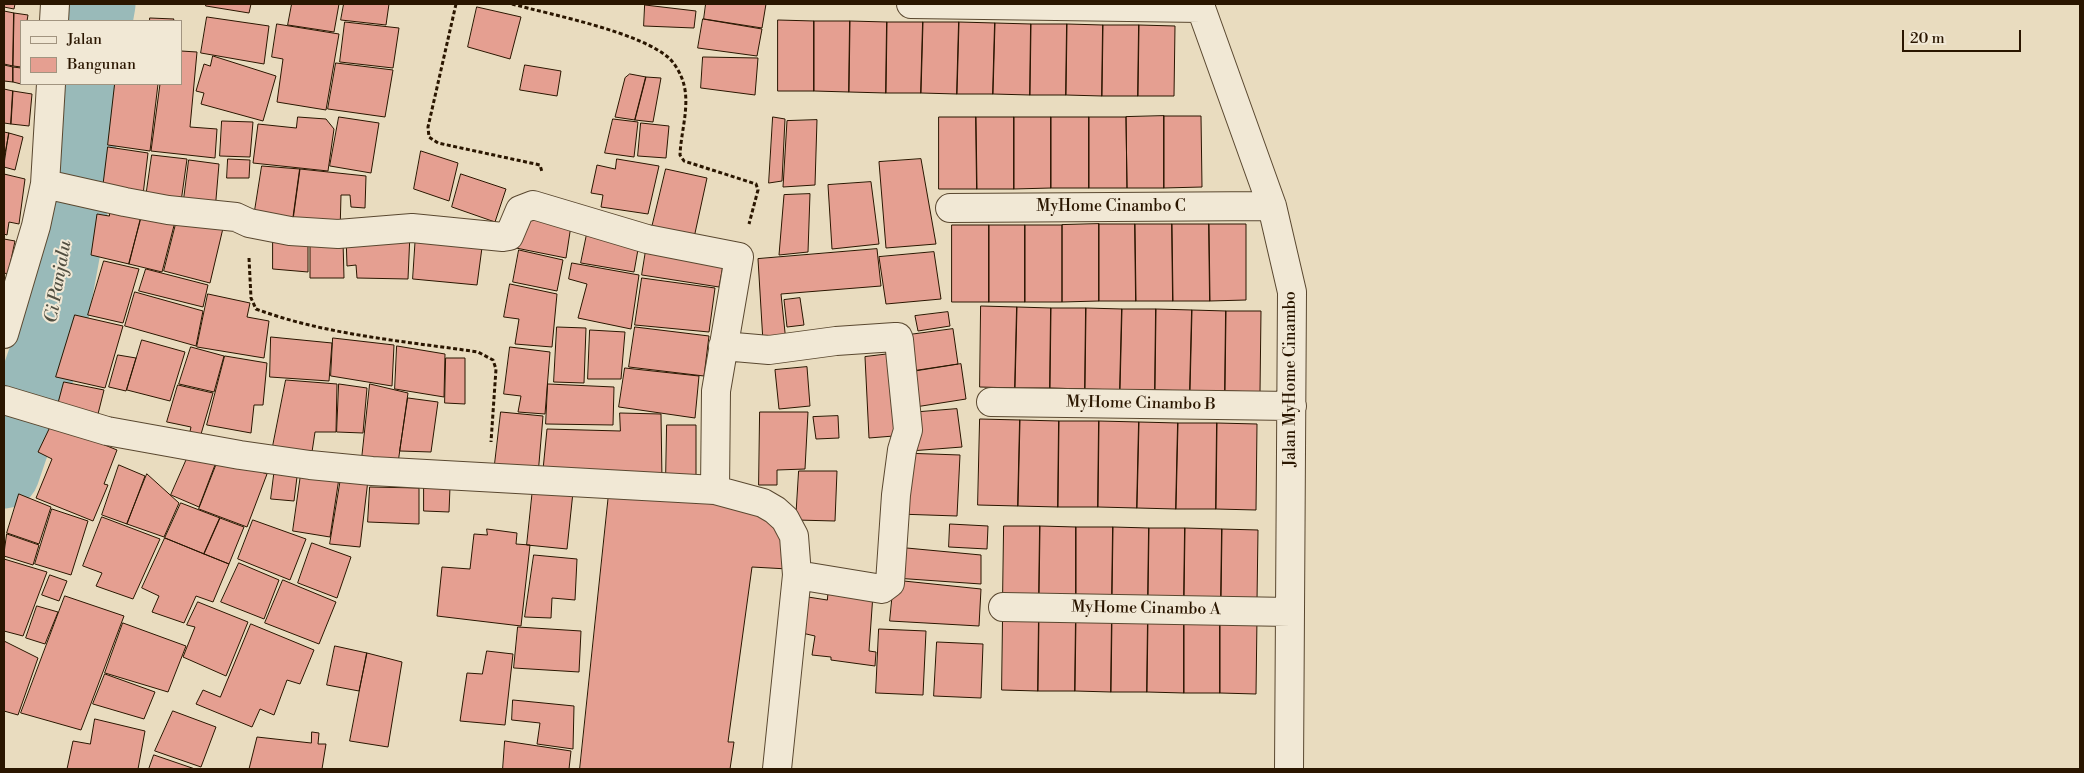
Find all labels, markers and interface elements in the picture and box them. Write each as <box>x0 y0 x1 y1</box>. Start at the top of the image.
legend <box>20 20 182 85</box>
scale bar <box>1904 20 2023 52</box>
text: 20 m <box>1910 29 1945 48</box>
text: Jalan <box>67 30 102 49</box>
text: Bangunan <box>67 55 136 74</box>
street label: MyHome Cinambo C <box>1036 197 1186 217</box>
water label: Ci Panjalu <box>41 239 77 325</box>
street label: Jalan MyHome Cinambo <box>1281 291 1301 467</box>
street label: MyHome Cinambo B <box>1066 393 1216 415</box>
street label: MyHome Cinambo A <box>1071 598 1221 620</box>

